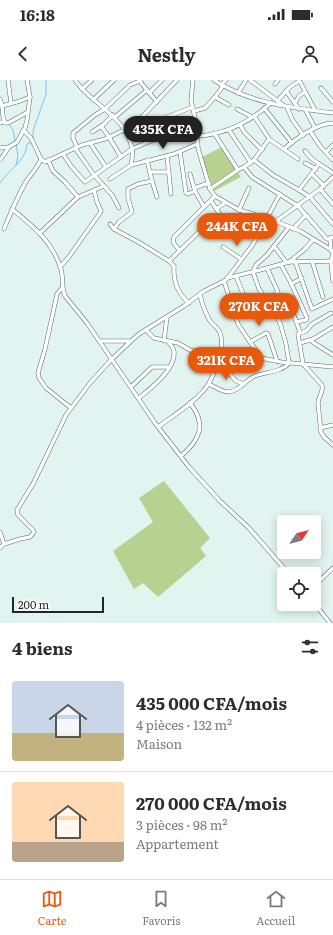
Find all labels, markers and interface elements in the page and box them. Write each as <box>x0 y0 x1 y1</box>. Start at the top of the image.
text: 16:18 <box>20 3 55 26</box>
text: Nestly <box>137 41 196 68</box>
icon: back <box>12 43 34 65</box>
icon: person <box>299 43 321 65</box>
pin: 435K CFA <box>122 116 204 150</box>
text: 435K CFA <box>132 119 194 138</box>
pin: 244K CFA <box>196 213 278 247</box>
text: 244K CFA <box>206 216 268 235</box>
pin: 270K CFA <box>218 293 300 327</box>
text: 270K CFA <box>229 296 289 315</box>
pin: 321K CFA <box>185 347 267 381</box>
text: 321K CFA <box>197 350 255 369</box>
north arrow <box>277 515 321 559</box>
map controls <box>277 515 321 611</box>
button: locate <box>277 567 321 611</box>
scale bar <box>12 595 104 614</box>
text: 200 m <box>18 596 49 612</box>
text: 4 biens <box>12 635 72 660</box>
icon: filters <box>299 636 321 658</box>
text: 435 000 CFA/mois <box>136 690 287 715</box>
icon: home <box>44 697 92 745</box>
text: 4 pièces · 132 m² <box>136 715 232 734</box>
text: Maison <box>136 734 182 753</box>
text: 270 000 CFA/mois <box>136 790 287 815</box>
icon: home <box>44 798 92 846</box>
text: 3 pièces · 98 m² <box>136 815 227 834</box>
text: Appartement <box>136 834 219 853</box>
tab: Carte <box>38 888 67 928</box>
tab: Favoris <box>142 888 180 928</box>
tab: Accueil <box>256 888 295 928</box>

